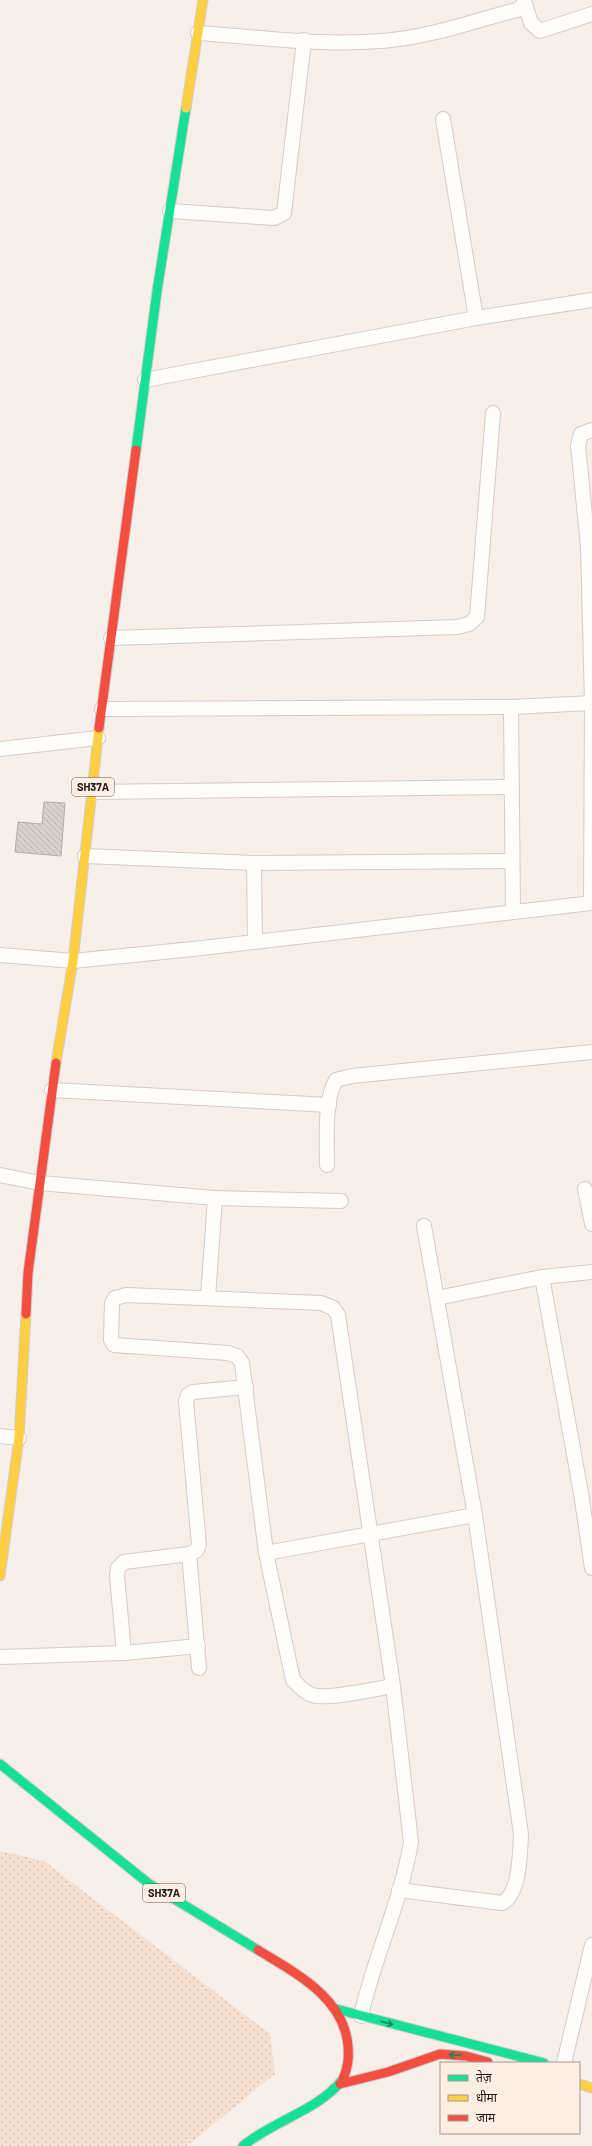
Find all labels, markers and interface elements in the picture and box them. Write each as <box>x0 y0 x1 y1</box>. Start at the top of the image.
road number: SH37A <box>72 778 114 796</box>
road number: SH37A <box>143 1884 185 1902</box>
one-way arrow <box>381 2019 394 2027</box>
one-way arrow <box>449 2052 462 2059</box>
legend <box>440 2062 580 2134</box>
text: तेज़ <box>476 2070 493 2084</box>
text: धीमा <box>476 2090 498 2104</box>
text: जाम <box>476 2110 496 2124</box>

